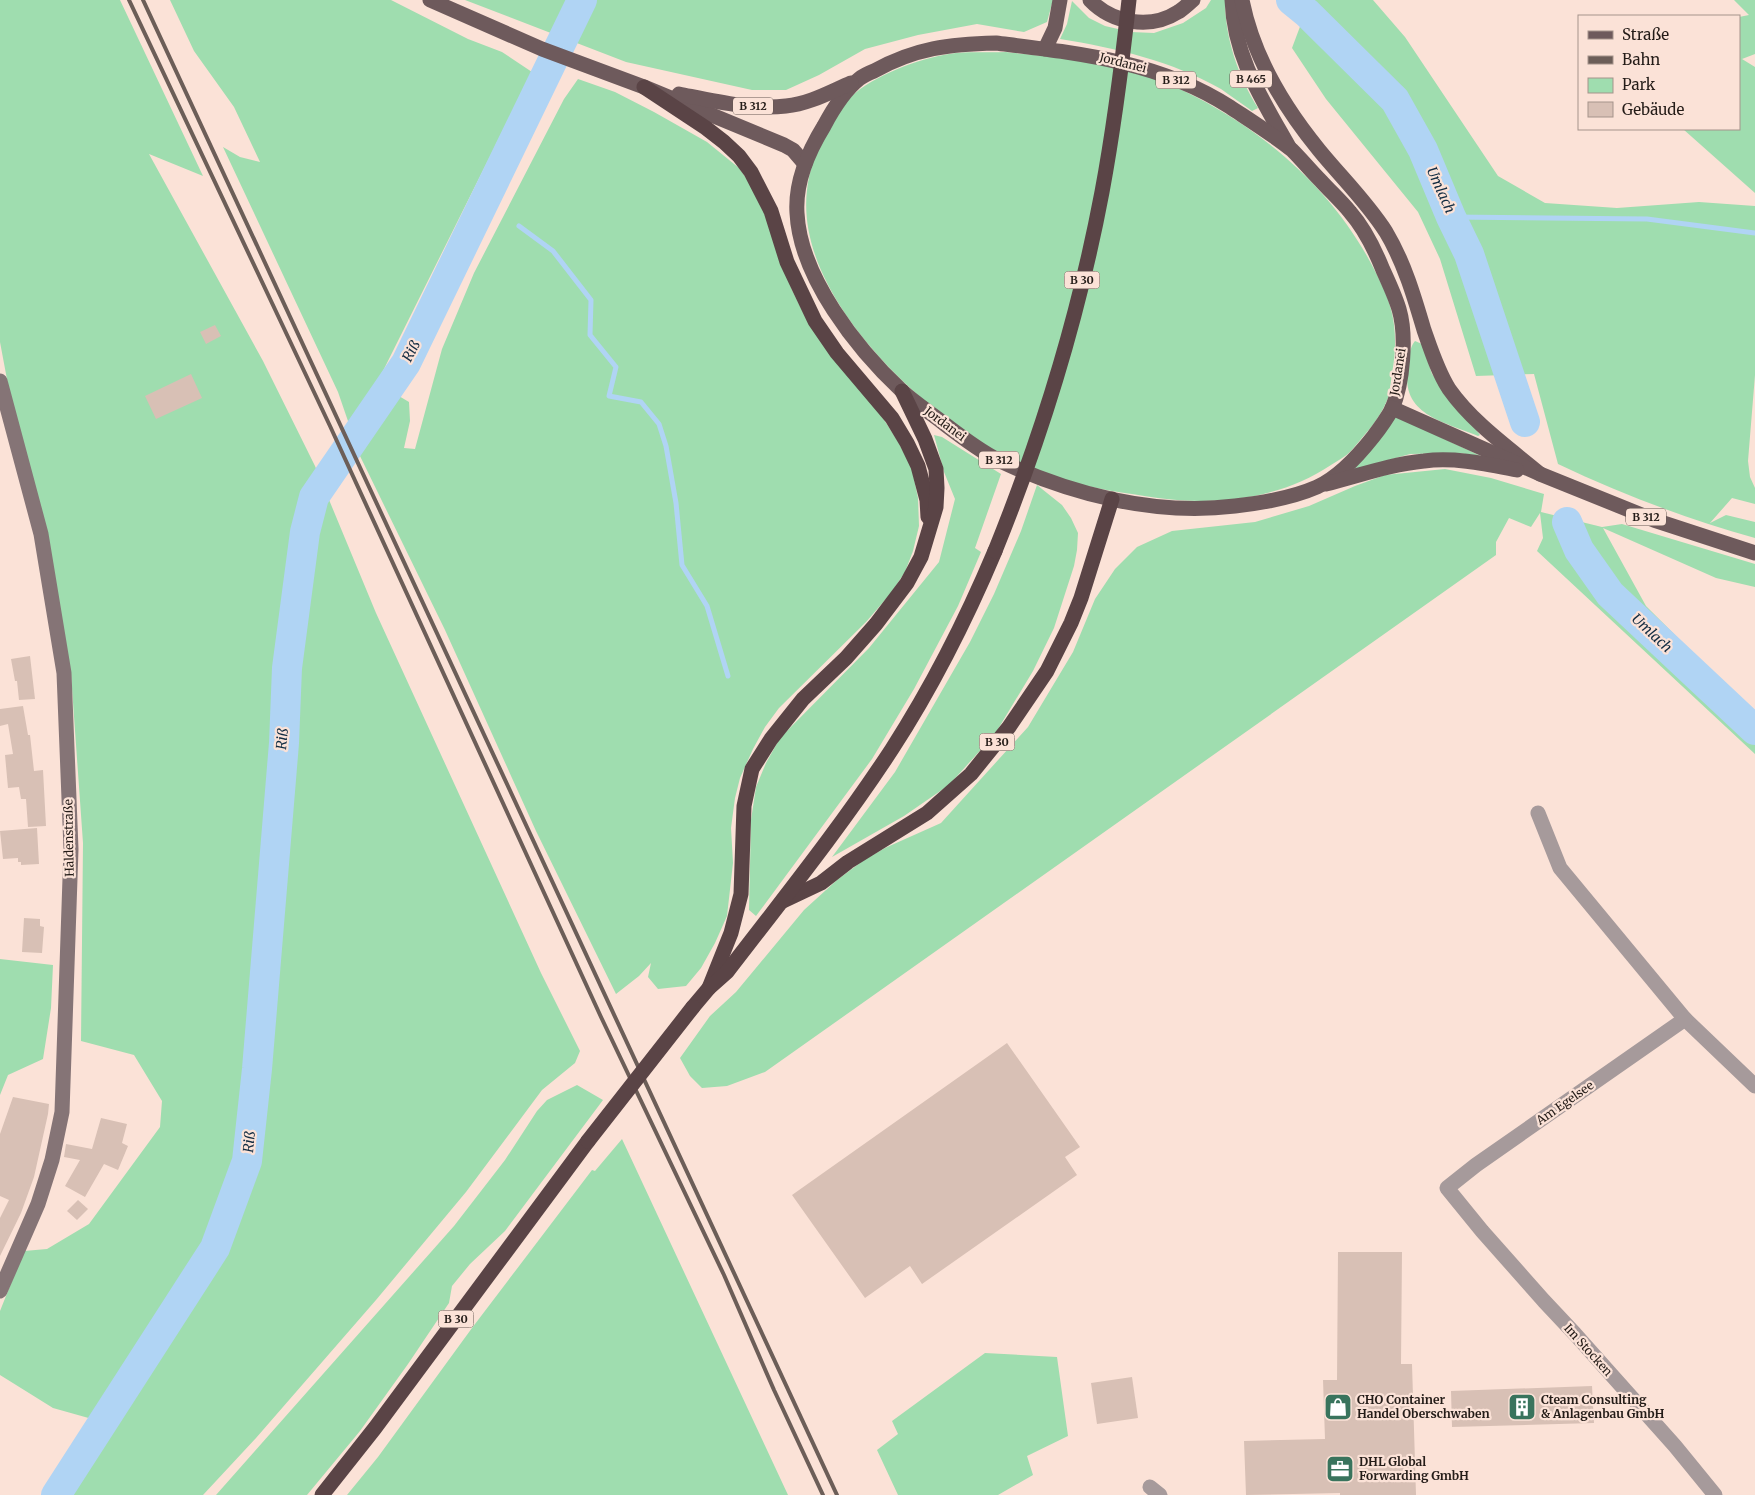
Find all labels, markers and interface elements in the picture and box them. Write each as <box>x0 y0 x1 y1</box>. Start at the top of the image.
legend <box>1578 15 1740 130</box>
text: Straße <box>1622 25 1669 44</box>
street label: Jordanei <box>1097 49 1148 76</box>
text: Bahn <box>1622 50 1660 69</box>
road number: B 465 <box>1230 70 1272 88</box>
road number: B 312 <box>1156 72 1196 88</box>
text: Park <box>1622 75 1656 94</box>
road number: B 312 <box>733 98 773 114</box>
text: Gebäude <box>1622 100 1685 119</box>
water label: Umlach <box>1423 164 1459 216</box>
road number: B 30 <box>1064 272 1100 288</box>
water label: Riß <box>398 337 424 365</box>
street label: Jordanei <box>1386 347 1409 398</box>
street label: Jordanei <box>921 403 969 444</box>
road number: B 312 <box>979 452 1019 468</box>
road number: B 312 <box>1626 508 1666 526</box>
water label: Umlach <box>1628 610 1676 656</box>
water label: Riß <box>272 728 292 750</box>
road number: B 30 <box>980 734 1014 750</box>
street label: Haldenstraße <box>60 799 77 877</box>
street label: Am Egelsee <box>1532 1077 1596 1128</box>
water label: Riß <box>239 1131 259 1153</box>
road number: B 30 <box>438 1310 474 1328</box>
street label: Im Stocken <box>1561 1320 1616 1379</box>
shop icon: CHO Container Handel Oberschwaben <box>1323 1392 1353 1422</box>
place label: CHO Container Handel Oberschwaben <box>1357 1392 1490 1421</box>
building icon: Cteam Consulting & Anlagenbau GmbH <box>1507 1392 1537 1422</box>
place label: Cteam Consulting & Anlagenbau GmbH <box>1541 1392 1664 1421</box>
office icon: DHL Global Forwarding GmbH <box>1325 1454 1355 1484</box>
place label: DHL Global Forwarding GmbH <box>1359 1454 1469 1483</box>

